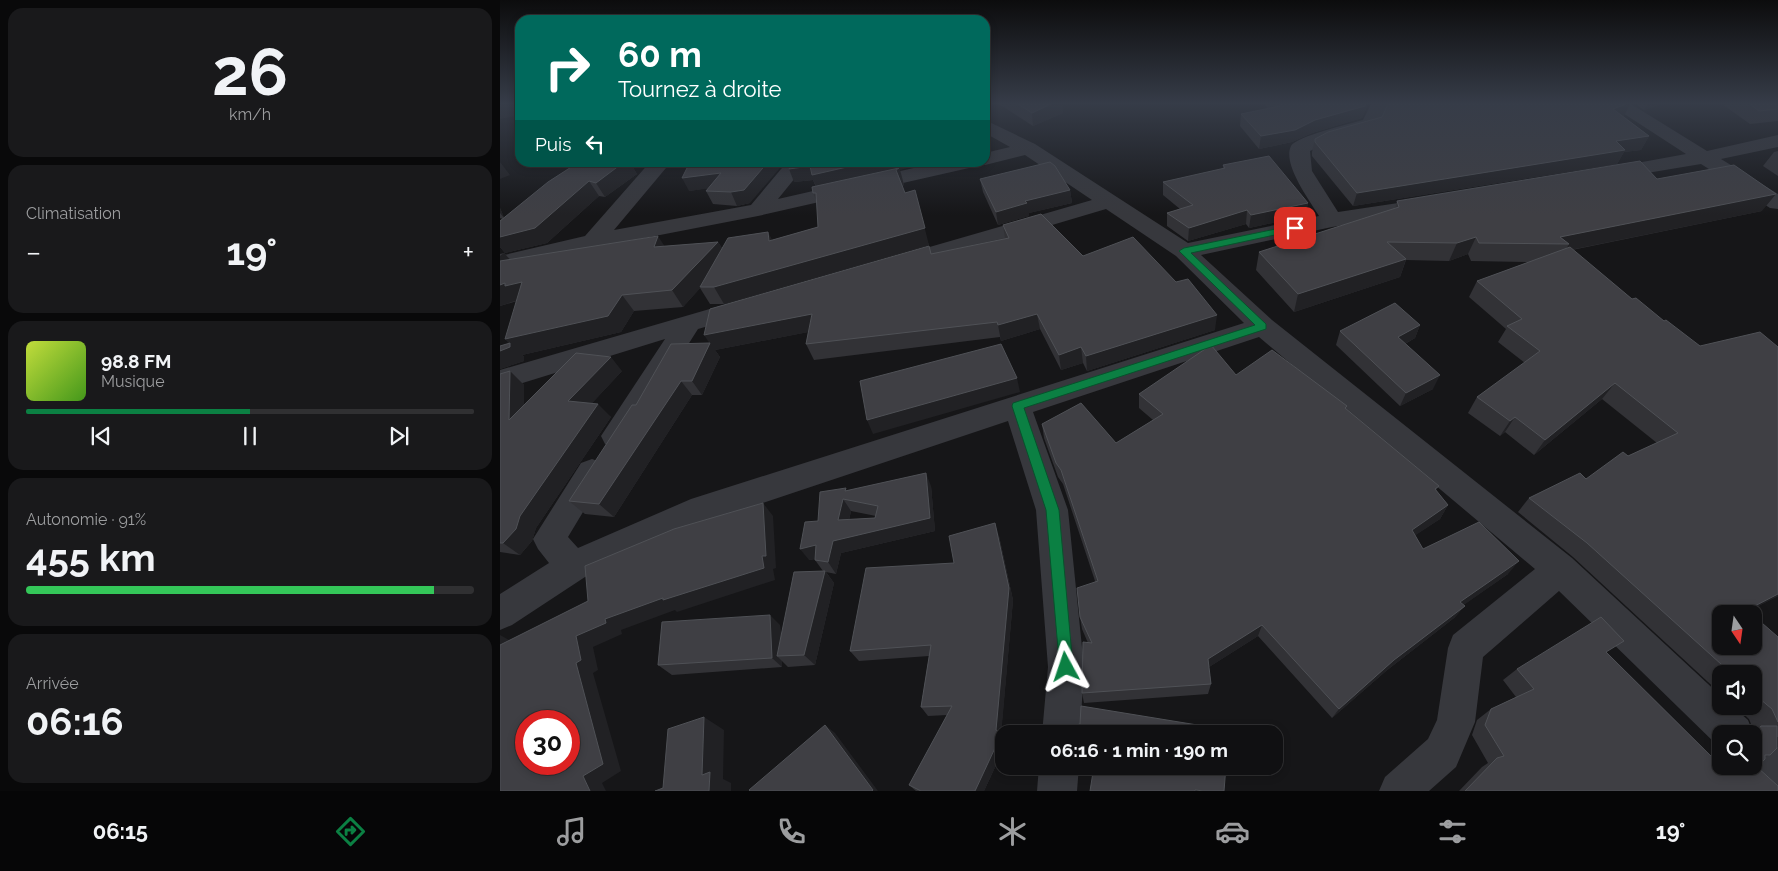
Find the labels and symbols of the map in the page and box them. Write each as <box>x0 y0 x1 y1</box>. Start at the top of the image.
pin <box>1274 207 1316 249</box>
north arrow <box>1712 605 1762 655</box>
position arrow <box>1039 640 1091 692</box>
speed limit sign: 30 <box>515 710 580 775</box>

